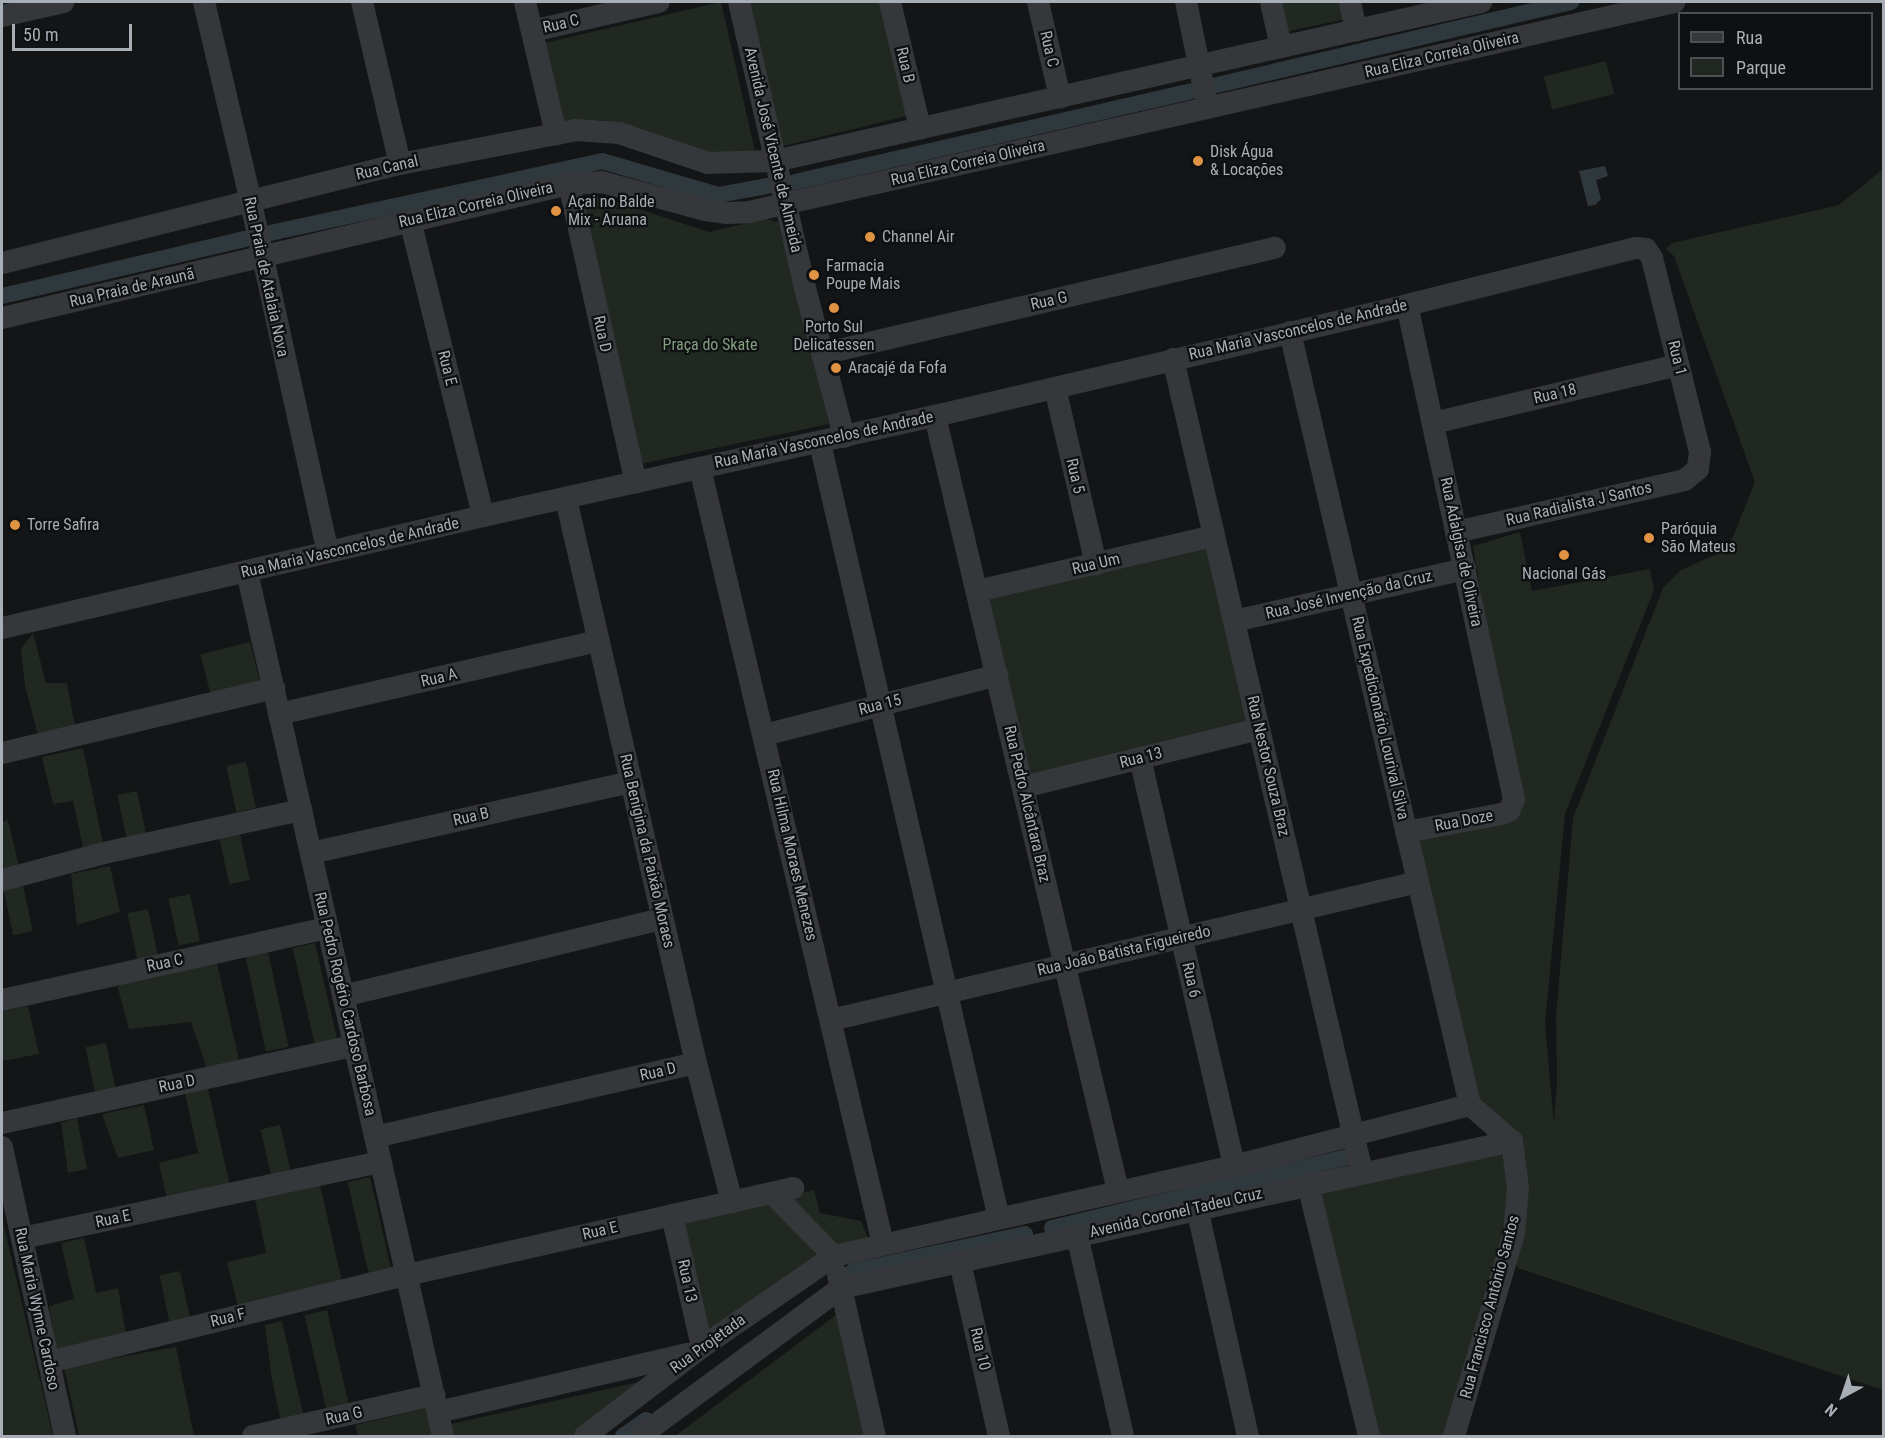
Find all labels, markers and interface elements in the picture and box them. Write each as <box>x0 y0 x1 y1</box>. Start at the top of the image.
street label: Rua C <box>541 11 581 37</box>
scale bar <box>15 12 135 50</box>
legend <box>1678 12 1873 90</box>
text: 50 m <box>23 24 58 45</box>
text: Rua <box>1736 27 1763 48</box>
street label: Rua Eliza Correia Oliveira <box>1363 28 1521 82</box>
street label: Rua C <box>1036 29 1062 69</box>
street label: Rua B <box>892 45 918 85</box>
street label: Avenida José Vicente de Almeida <box>740 46 806 254</box>
text: Parque <box>1736 57 1786 78</box>
street label: Rua Eliza Correia Oliveira <box>889 136 1047 190</box>
place label: Disk Água & Locações <box>1210 142 1283 180</box>
street label: Rua Canal <box>354 152 420 184</box>
marker: Disk Água & Locações <box>1191 154 1205 168</box>
street label: Rua Eliza Correia Oliveira <box>397 178 555 232</box>
place label: Açai no Balde Mix - Aruana <box>568 192 655 230</box>
street label: Rua Praia de Atalaia Nova <box>240 195 292 359</box>
marker: Açai no Balde Mix - Aruana <box>549 204 563 218</box>
place label: Channel Air <box>882 227 955 247</box>
marker: Channel Air <box>863 230 877 244</box>
place label: Farmacia Poupe Mais <box>826 256 900 294</box>
street label: Rua Praia de Araunã <box>68 264 196 312</box>
marker: Farmacia Poupe Mais <box>807 268 821 282</box>
street label: Rua G <box>1029 287 1069 315</box>
street label: Rua Maria Vasconcelos de Andrade <box>1187 296 1409 364</box>
marker: Porto Sul Delicatessen <box>827 301 841 315</box>
street label: Rua D <box>589 314 615 354</box>
place label: Porto Sul Delicatessen <box>793 317 875 355</box>
park label: Praça do Skate <box>663 335 757 355</box>
street label: Rua 1 <box>1663 338 1691 378</box>
street label: Rua E <box>433 348 461 388</box>
place label: Aracajé da Fofa <box>848 358 947 378</box>
marker: Aracajé da Fofa <box>829 361 843 375</box>
street label: Rua 18 <box>1532 380 1578 408</box>
street label: Rua Maria Vasconcelos de Andrade <box>713 407 935 473</box>
street label: Rua 5 <box>1062 457 1088 495</box>
street label: Rua Adalgisa de Oliveira <box>1436 475 1486 629</box>
street label: Rua Radialista J Santos <box>1504 478 1654 530</box>
street label: Rua Maria Vasconcelos de Andrade <box>239 514 461 582</box>
place label: Torre Safira <box>27 515 99 535</box>
marker: Torre Safira <box>8 518 22 532</box>
place label: Paróquia São Mateus <box>1661 519 1736 557</box>
marker: Paróquia São Mateus <box>1642 531 1656 545</box>
marker: Nacional Gás <box>1557 548 1571 562</box>
street label: Rua Um <box>1070 549 1122 579</box>
place label: Nacional Gás <box>1522 564 1606 584</box>
street label: Rua José Invenção da Cruz <box>1264 566 1434 624</box>
street label: Rua Expedicionário Lourival Silva <box>1347 615 1413 821</box>
street label: Rua A <box>419 665 459 691</box>
street label: Rua 15 <box>857 690 903 720</box>
street label: Rua Nestor Souza Braz <box>1242 694 1294 838</box>
street label: Rua Pedro Alcântara Braz <box>1000 724 1054 884</box>
street label: Rua 13 <box>1118 743 1164 773</box>
street label: Rua Benigina da Paixão Moraes <box>615 752 679 950</box>
street label: Rua Hilma Moraes Menezes <box>763 767 821 943</box>
street label: Rua B <box>451 804 491 830</box>
street label: Rua Doze <box>1433 806 1495 836</box>
street label: Rua Pedro Rogério Cardoso Barbosa <box>310 890 380 1118</box>
street label: Rua João Batista Figueiredo <box>1035 922 1213 980</box>
street label: Rua C <box>145 950 185 976</box>
street label: Rua 6 <box>1178 961 1204 999</box>
street label: Rua D <box>638 1059 678 1085</box>
street label: Rua D <box>157 1071 197 1097</box>
street label: Avenida Coronel Tadeu Cruz <box>1088 1184 1264 1242</box>
street label: Rua E <box>94 1206 132 1232</box>
street label: Rua Francisco Antônio Santos <box>1456 1213 1524 1401</box>
street label: Rua E <box>581 1218 619 1244</box>
street label: Rua Maria Wynne Cardoso <box>10 1226 64 1392</box>
street label: Rua 13 <box>673 1258 701 1304</box>
street label: Rua F <box>209 1304 247 1332</box>
street label: Rua Projetada <box>667 1310 749 1378</box>
street label: Rua 10 <box>966 1326 994 1372</box>
north arrow <box>1813 1366 1873 1426</box>
text: N <box>1821 1400 1841 1421</box>
street label: Rua G <box>324 1402 364 1430</box>

